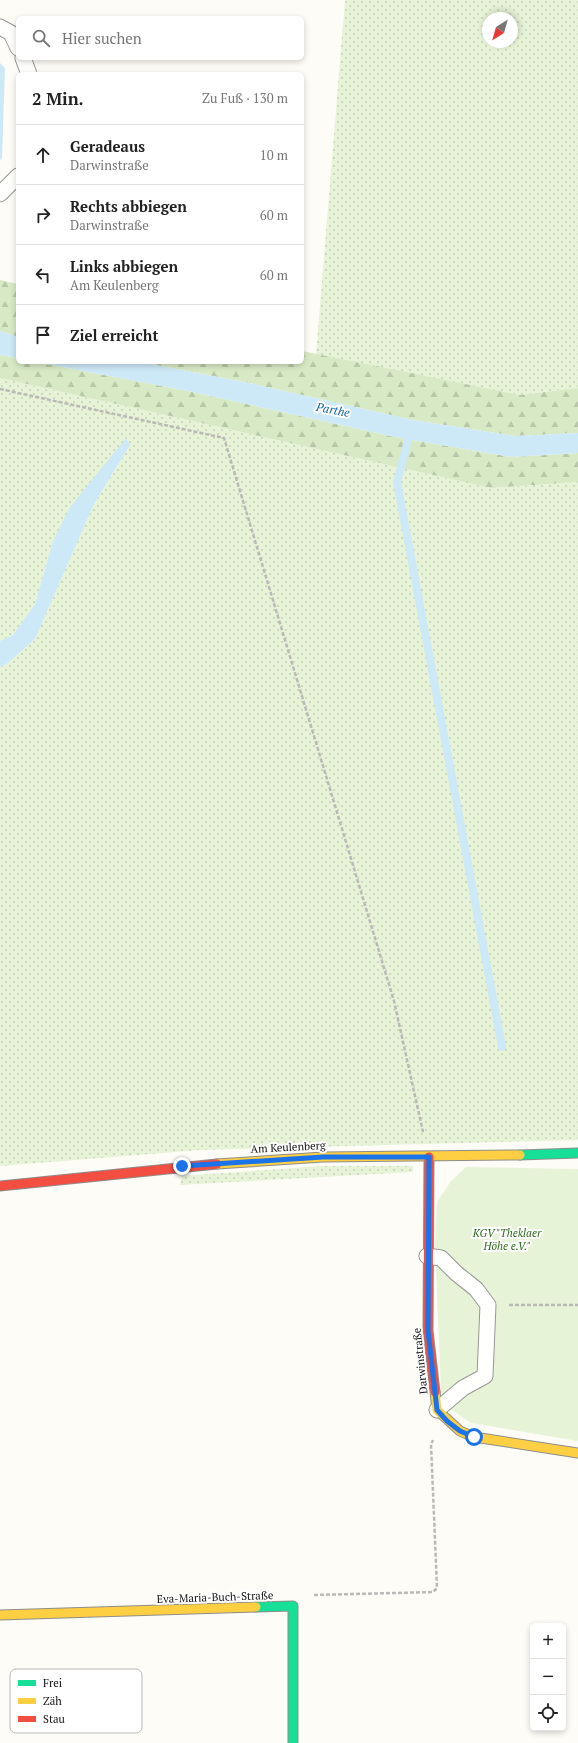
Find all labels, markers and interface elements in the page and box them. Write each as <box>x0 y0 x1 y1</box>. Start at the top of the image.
north arrow <box>482 12 518 48</box>
search box <box>16 16 304 60</box>
icon: search <box>30 27 52 49</box>
text: Hier suchen <box>62 28 142 48</box>
text: 2 Min. <box>32 87 84 110</box>
text: Zu Fuß · 130 m <box>202 89 288 107</box>
text: Geradeaus <box>70 136 145 156</box>
icon: ahead <box>32 144 54 166</box>
text: 10 m <box>260 146 288 164</box>
text: Darwinstraße <box>70 156 149 174</box>
text: Rechts abbiegen <box>70 196 187 216</box>
icon: right <box>32 204 54 226</box>
text: 60 m <box>260 206 288 224</box>
text: Darwinstraße <box>70 216 149 234</box>
text: Links abbiegen <box>70 256 178 276</box>
icon: left <box>32 264 54 286</box>
text: 60 m <box>260 266 288 284</box>
text: Am Keulenberg <box>70 276 159 294</box>
icon: arrive <box>32 324 54 346</box>
text: Ziel erreicht <box>70 325 158 345</box>
water label: Parthe <box>314 399 352 420</box>
street label: Am Keulenberg <box>250 1138 326 1156</box>
route end <box>173 1157 191 1175</box>
park label: KGV "Theklaer Höhe e.V." <box>472 1226 542 1253</box>
street label: Darwinstraße <box>410 1327 430 1395</box>
route start <box>465 1428 483 1446</box>
street label: Eva-Maria-Buch-Straße <box>156 1588 274 1606</box>
map controls <box>530 1623 566 1731</box>
button: + <box>530 1623 566 1659</box>
button: − <box>530 1659 566 1695</box>
legend <box>10 1669 142 1733</box>
text: Frei <box>43 1676 62 1690</box>
text: Zäh <box>43 1694 62 1708</box>
button: locate <box>530 1695 566 1731</box>
text: Stau <box>43 1712 66 1726</box>

